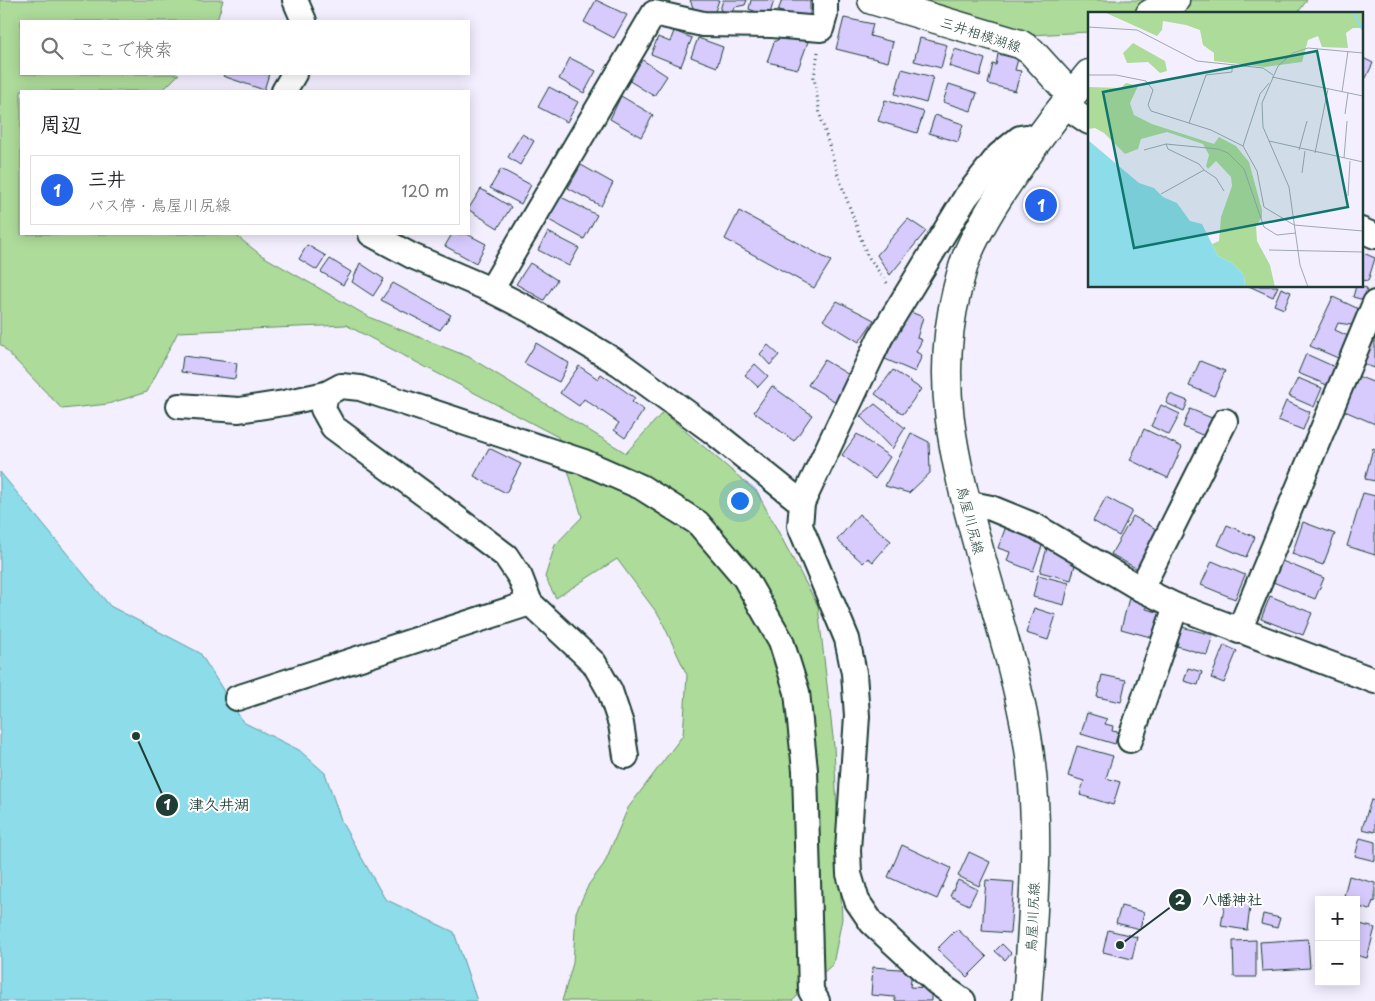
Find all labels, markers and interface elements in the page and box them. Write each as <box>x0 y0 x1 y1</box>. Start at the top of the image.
street label: 三井相模湖線 <box>938 11 1024 57</box>
inset map <box>1088 12 1362 288</box>
search box <box>20 20 470 75</box>
icon: search <box>38 34 66 62</box>
text: ここで検索 <box>78 34 173 62</box>
text: 周辺 <box>40 107 82 139</box>
text: 三井 <box>88 164 126 192</box>
text: 1 <box>53 178 61 202</box>
text: 120 m <box>402 178 449 202</box>
pin: 1 <box>1025 186 1057 224</box>
text: バス停 · 鳥屋川尻線 <box>88 192 231 216</box>
street label: 鳥屋川尻線 <box>952 483 990 557</box>
your location <box>727 488 753 514</box>
callout: 津久井湖 <box>154 790 259 820</box>
text: 1 <box>163 792 171 815</box>
text: 津久井湖 <box>189 792 249 815</box>
street label: 鳥屋川尻線 <box>1020 881 1044 953</box>
callout: 八幡神社 <box>1167 885 1272 915</box>
text: 2 <box>1175 887 1186 910</box>
text: 八幡神社 <box>1202 887 1262 910</box>
map controls <box>1315 896 1360 986</box>
button: + <box>1315 896 1360 941</box>
button: − <box>1315 941 1360 986</box>

